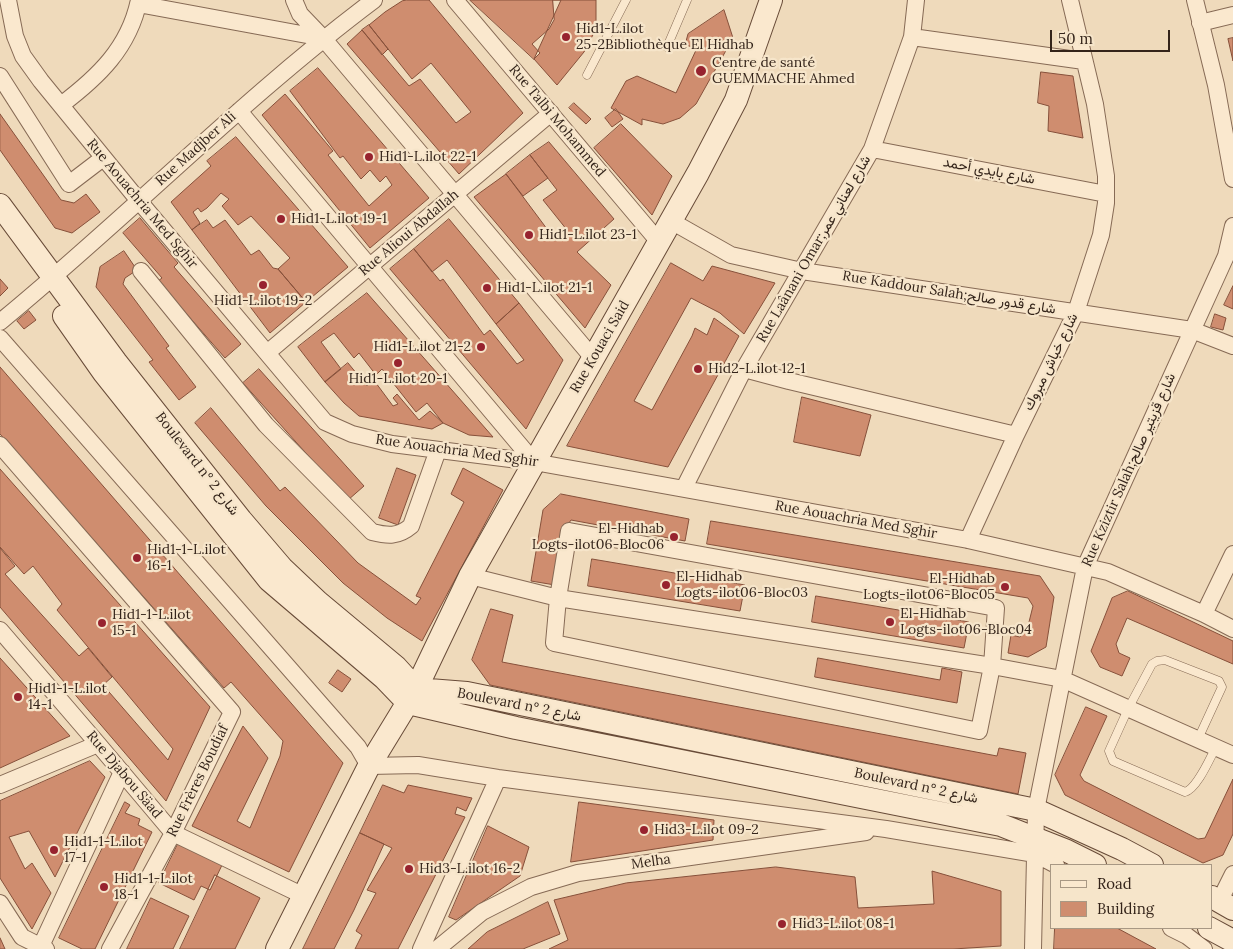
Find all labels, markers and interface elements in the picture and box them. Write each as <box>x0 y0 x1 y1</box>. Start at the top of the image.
scale bar <box>1053 20 1173 52</box>
place label: Hid1-L.ilot 25-2Bibliothèque El Hidhab <box>576 21 754 54</box>
text: 50 m <box>1058 29 1093 48</box>
marker: Hid1-L.ilot 25-2Bibliothèque El Hidhab <box>560 31 572 43</box>
place label: Centre de santé GUEMMACHE Ahmed <box>712 55 855 88</box>
street label: Rue Talbi Mohammed <box>505 61 609 181</box>
marker: Centre de santé GUEMMACHE Ahmed <box>694 64 708 78</box>
street label: Rue Madjber Ali <box>152 108 240 190</box>
street label: Rue Aouachria Med Sghir <box>83 136 201 272</box>
place label: Hid1-L.ilot 22-1 <box>379 149 477 165</box>
marker: Hid1-L.ilot 22-1 <box>363 151 375 163</box>
street label: Rue Laânani Omar;شارع لعناني عمر <box>753 152 875 346</box>
street label: شارع بايدي أحمد <box>942 154 1036 188</box>
street label: Rue Alioui Abdallah <box>356 186 462 280</box>
place label: Hid1-L.ilot 19-1 <box>291 211 387 227</box>
marker: Hid1-L.ilot 19-1 <box>275 213 287 225</box>
place label: Hid1-L.ilot 23-1 <box>539 227 637 243</box>
marker: Hid1-L.ilot 23-1 <box>523 229 535 241</box>
street label: Rue Kaddour Salah;شارع قدور صالح <box>841 268 1057 318</box>
marker: Hid1-L.ilot 19-2 <box>257 279 269 291</box>
place label: Hid1-L.ilot 21-1 <box>497 280 592 296</box>
marker: Hid1-L.ilot 21-1 <box>481 282 493 294</box>
place label: Hid1-L.ilot 19-2 <box>214 293 312 309</box>
street label: Rue Kouaci Said <box>567 298 633 396</box>
street label: شارع خباش مبروك <box>1020 311 1082 413</box>
place label: Hid1-L.ilot 21-2 <box>373 339 471 355</box>
marker: Hid1-L.ilot 21-2 <box>475 341 487 353</box>
marker: Hid1-L.ilot 20-1 <box>392 357 404 369</box>
place label: Hid2-L.ilot 12-1 <box>708 361 806 377</box>
marker: Hid2-L.ilot 12-1 <box>692 363 704 375</box>
place label: Hid1-L.ilot 20-1 <box>348 371 448 387</box>
street label: Rue Kziztir Salah;شارع قزيتير صالح <box>1079 371 1179 569</box>
street label: Boulevard n° شارع 2 <box>152 409 242 519</box>
street label: Rue Aouachria Med Sghir <box>374 431 540 471</box>
street label: Rue Aouachria Med Sghir <box>774 497 938 543</box>
place label: El-Hidhab Logts-ilot06-Bloc06 <box>532 521 664 554</box>
marker: El-Hidhab Logts-ilot06-Bloc06 <box>668 531 680 543</box>
place label: Hid1-1-L.ilot 16-1 <box>147 542 226 574</box>
marker: Hid1-1-L.ilot 16-1 <box>131 552 143 564</box>
place label: El-Hidhab Logts-ilot06-Bloc03 <box>676 569 808 602</box>
place label: El-Hidhab Logts-ilot06-Bloc05 <box>863 571 995 604</box>
marker: El-Hidhab Logts-ilot06-Bloc03 <box>660 579 672 591</box>
marker: El-Hidhab Logts-ilot06-Bloc05 <box>999 581 1011 593</box>
place label: El-Hidhab Logts-ilot06-Bloc04 <box>900 606 1032 638</box>
place label: Hid1-1-L.ilot 15-1 <box>112 607 191 640</box>
marker: El-Hidhab Logts-ilot06-Bloc04 <box>884 616 896 628</box>
marker: Hid1-1-L.ilot 15-1 <box>96 617 108 629</box>
place label: Hid1-1-L.ilot 14-1 <box>28 681 107 714</box>
street label: Boulevard n° شارع 2 <box>456 685 582 725</box>
marker: Hid1-1-L.ilot 14-1 <box>12 691 24 703</box>
street label: Rue Frères Boudiaf <box>164 722 232 840</box>
street label: Rue Djabou Säad <box>83 728 165 822</box>
street label: Boulevard n° شارع 2 <box>853 765 979 807</box>
place label: Hid3-L.ilot 09-2 <box>654 822 759 838</box>
marker: Hid3-L.ilot 09-2 <box>638 824 650 836</box>
place label: Hid1-1-L.ilot 17-1 <box>64 834 143 866</box>
marker: Hid1-1-L.ilot 17-1 <box>48 844 60 856</box>
street label: Melha <box>630 851 672 873</box>
place label: Hid3-L.ilot 16-2 <box>419 861 520 877</box>
marker: Hid3-L.ilot 16-2 <box>403 863 415 875</box>
legend <box>1050 864 1213 929</box>
place label: Hid1-1-L.ilot 18-1 <box>114 871 193 904</box>
text: Road <box>1097 874 1132 893</box>
marker: Hid1-1-L.ilot 18-1 <box>98 881 110 893</box>
text: Building <box>1097 899 1154 918</box>
place label: Hid3-L.ilot 08-1 <box>792 916 894 932</box>
marker: Hid3-L.ilot 08-1 <box>776 918 788 930</box>

